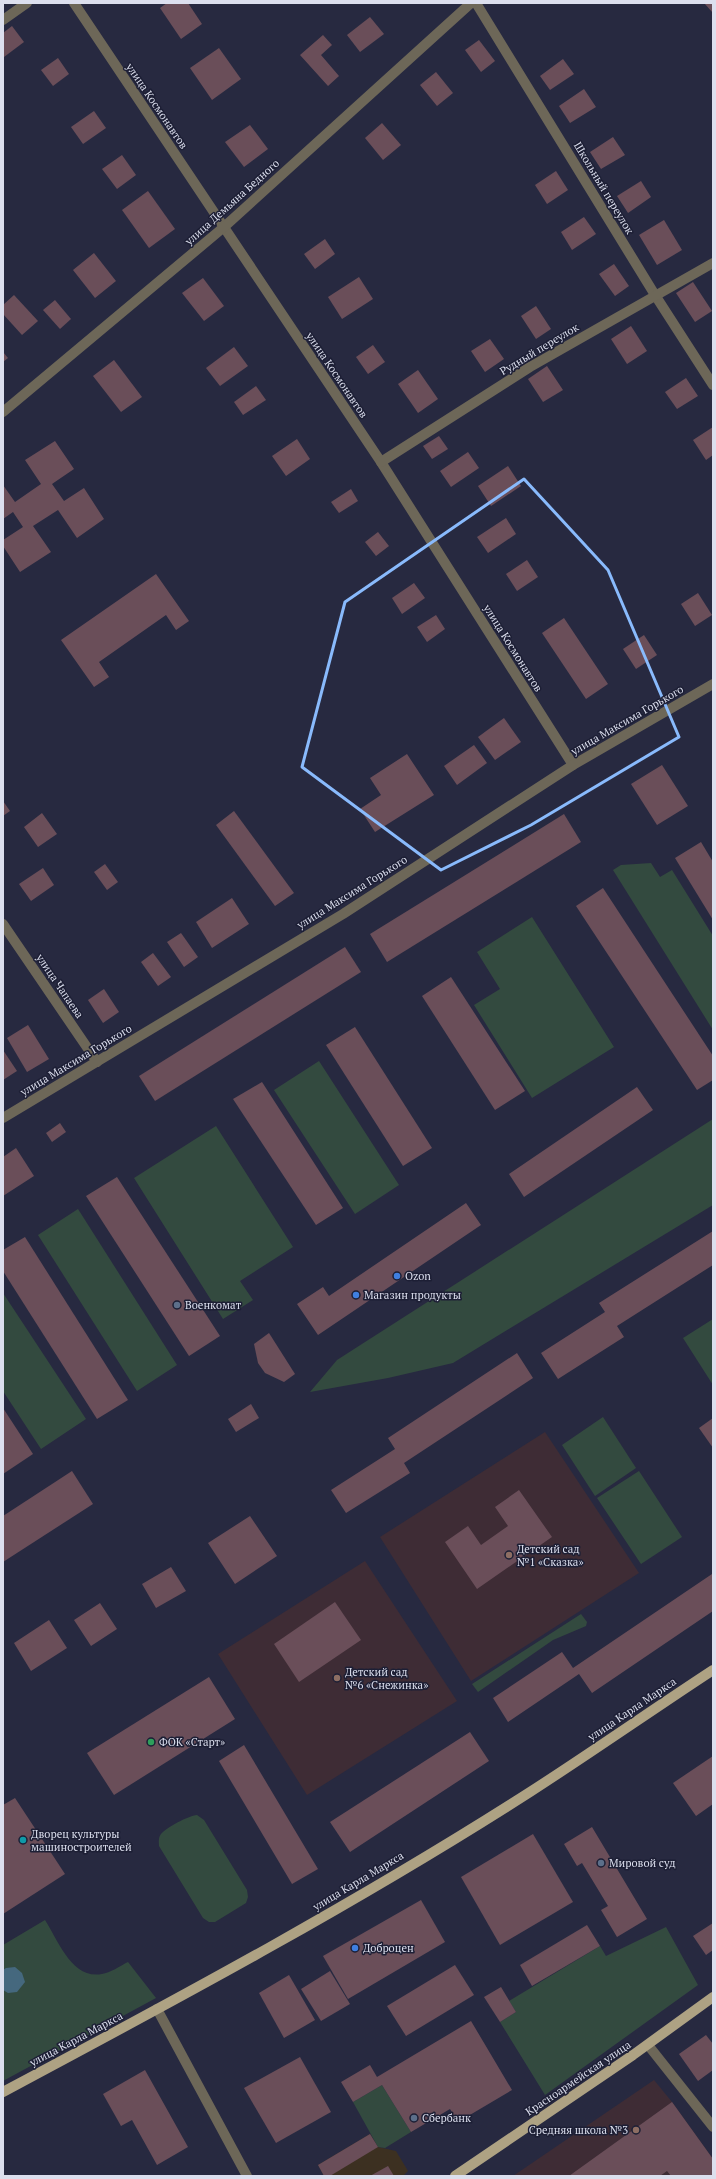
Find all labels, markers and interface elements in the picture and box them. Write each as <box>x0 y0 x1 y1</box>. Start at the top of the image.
street label: улица Космонавтов <box>123 60 191 152</box>
street label: Школьный переулок <box>571 139 637 237</box>
street label: улица Демьяна Бедного <box>181 156 282 249</box>
street label: Рудный переулок <box>497 320 581 378</box>
street label: улица Космонавтов <box>303 329 371 421</box>
street label: улица Космонавтов <box>480 601 546 694</box>
street label: улица Максима Горького <box>567 682 686 758</box>
street label: улица Максима Горького <box>293 852 410 932</box>
street label: улица Чапаева <box>33 950 87 1021</box>
street label: улица Максима Горького <box>17 1021 134 1099</box>
place label: Ozon <box>405 1269 431 1283</box>
marker: Ozon <box>392 1271 402 1281</box>
place label: Магазин продукты <box>364 1288 461 1302</box>
marker: Магазин продукты <box>351 1290 361 1300</box>
place label: Военкомат <box>185 1298 242 1312</box>
marker: Военкомат <box>172 1300 182 1310</box>
place label: Детский сад №1 «Сказка» <box>517 1542 584 1569</box>
marker: Детский сад №1 «Сказка» <box>504 1550 514 1560</box>
place label: Детский сад №6 «Снежинка» <box>345 1665 428 1692</box>
marker: Детский сад №6 «Снежинка» <box>332 1673 342 1683</box>
street label: улица Карла Маркса <box>584 1674 679 1744</box>
place label: ФОК «Старт» <box>159 1735 225 1749</box>
marker: ФОК «Старт» <box>146 1737 156 1747</box>
place label: Дворец культуры машиностроителей <box>31 1827 132 1854</box>
marker: Дворец культуры машиностроителей <box>18 1835 28 1845</box>
street label: улица Карла Маркса <box>309 1848 406 1914</box>
place label: Мировой суд <box>609 1856 676 1870</box>
marker: Мировой суд <box>596 1858 606 1868</box>
place label: Доброцен <box>363 1941 414 1955</box>
marker: Доброцен <box>350 1943 360 1953</box>
street label: улица Карла Маркса <box>26 2008 125 2070</box>
street label: Красноармейская улица <box>523 2037 634 2119</box>
place label: Сбербанк <box>422 2111 471 2125</box>
marker: Сбербанк <box>409 2113 419 2123</box>
place label: Средняя школа №3 <box>529 2123 628 2137</box>
marker: Средняя школа №3 <box>631 2125 641 2135</box>

